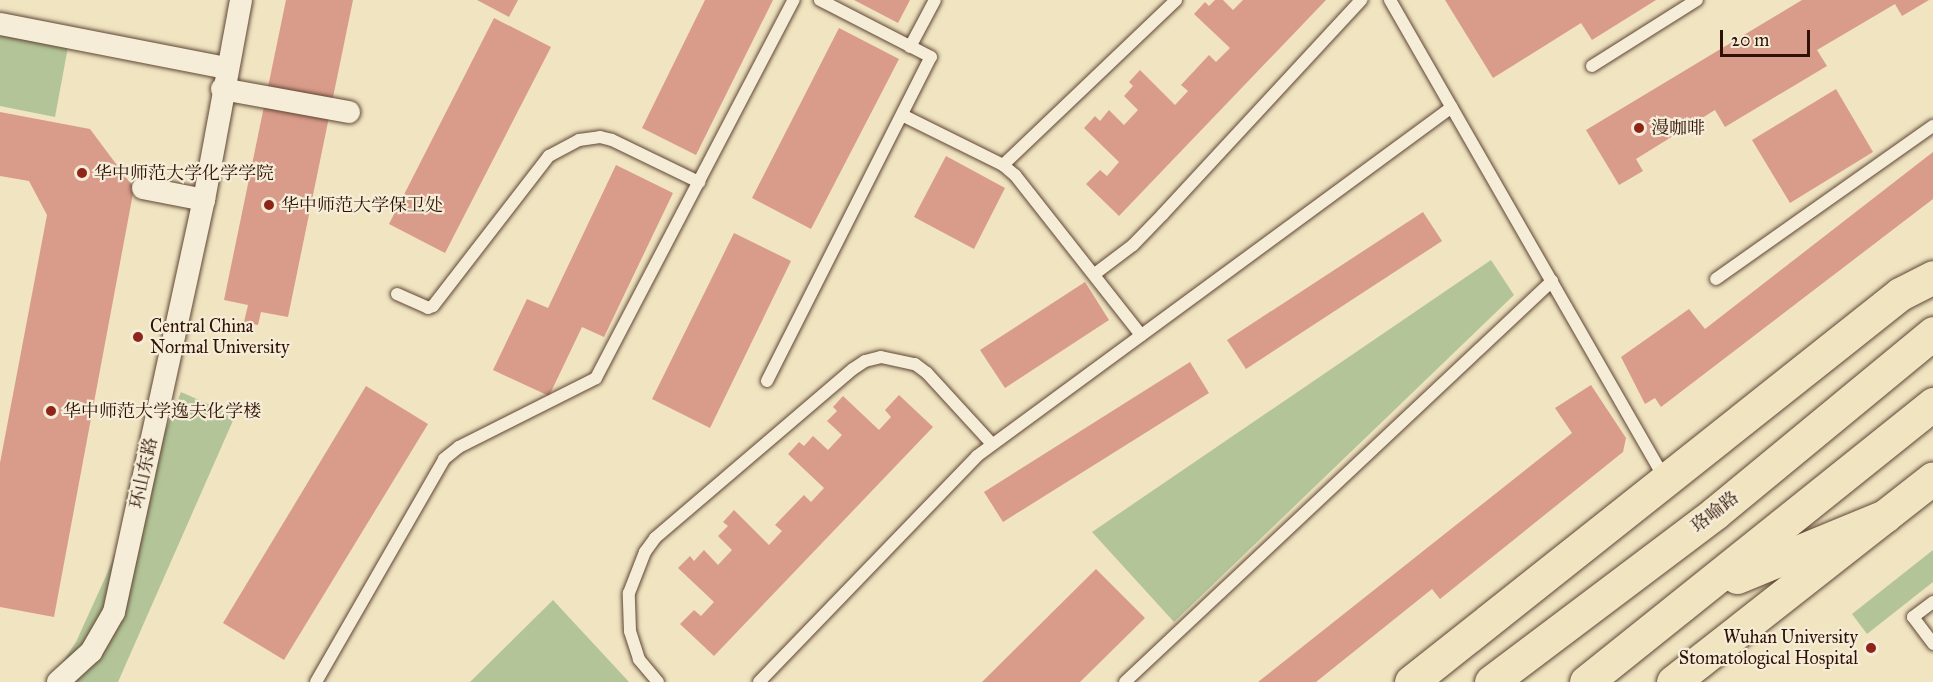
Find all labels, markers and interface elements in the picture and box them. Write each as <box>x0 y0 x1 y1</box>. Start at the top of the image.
scale bar <box>1723 18 1813 56</box>
text: 20 m <box>1731 29 1769 51</box>
place label: 漫咖啡 <box>1651 117 1705 139</box>
marker: 漫咖啡 <box>1632 121 1646 135</box>
place label: 华中师范大学化学学院 <box>94 162 274 184</box>
marker: 华中师范大学化学学院 <box>75 166 89 180</box>
place label: 华中师范大学保卫处 <box>281 194 443 216</box>
marker: 华中师范大学保卫处 <box>262 198 276 212</box>
place label: Central China Normal University <box>150 316 290 358</box>
marker: Central China Normal University <box>131 330 145 344</box>
place label: 华中师范大学逸夫化学楼 <box>63 400 261 422</box>
marker: 华中师范大学逸夫化学楼 <box>44 404 58 418</box>
street label: 环山东路 <box>126 436 162 510</box>
street label: 珞喻路 <box>1687 487 1743 537</box>
place label: Wuhan University Stomatological Hospital <box>1679 627 1858 670</box>
marker: Wuhan University Stomatological Hospital <box>1862 639 1880 657</box>

